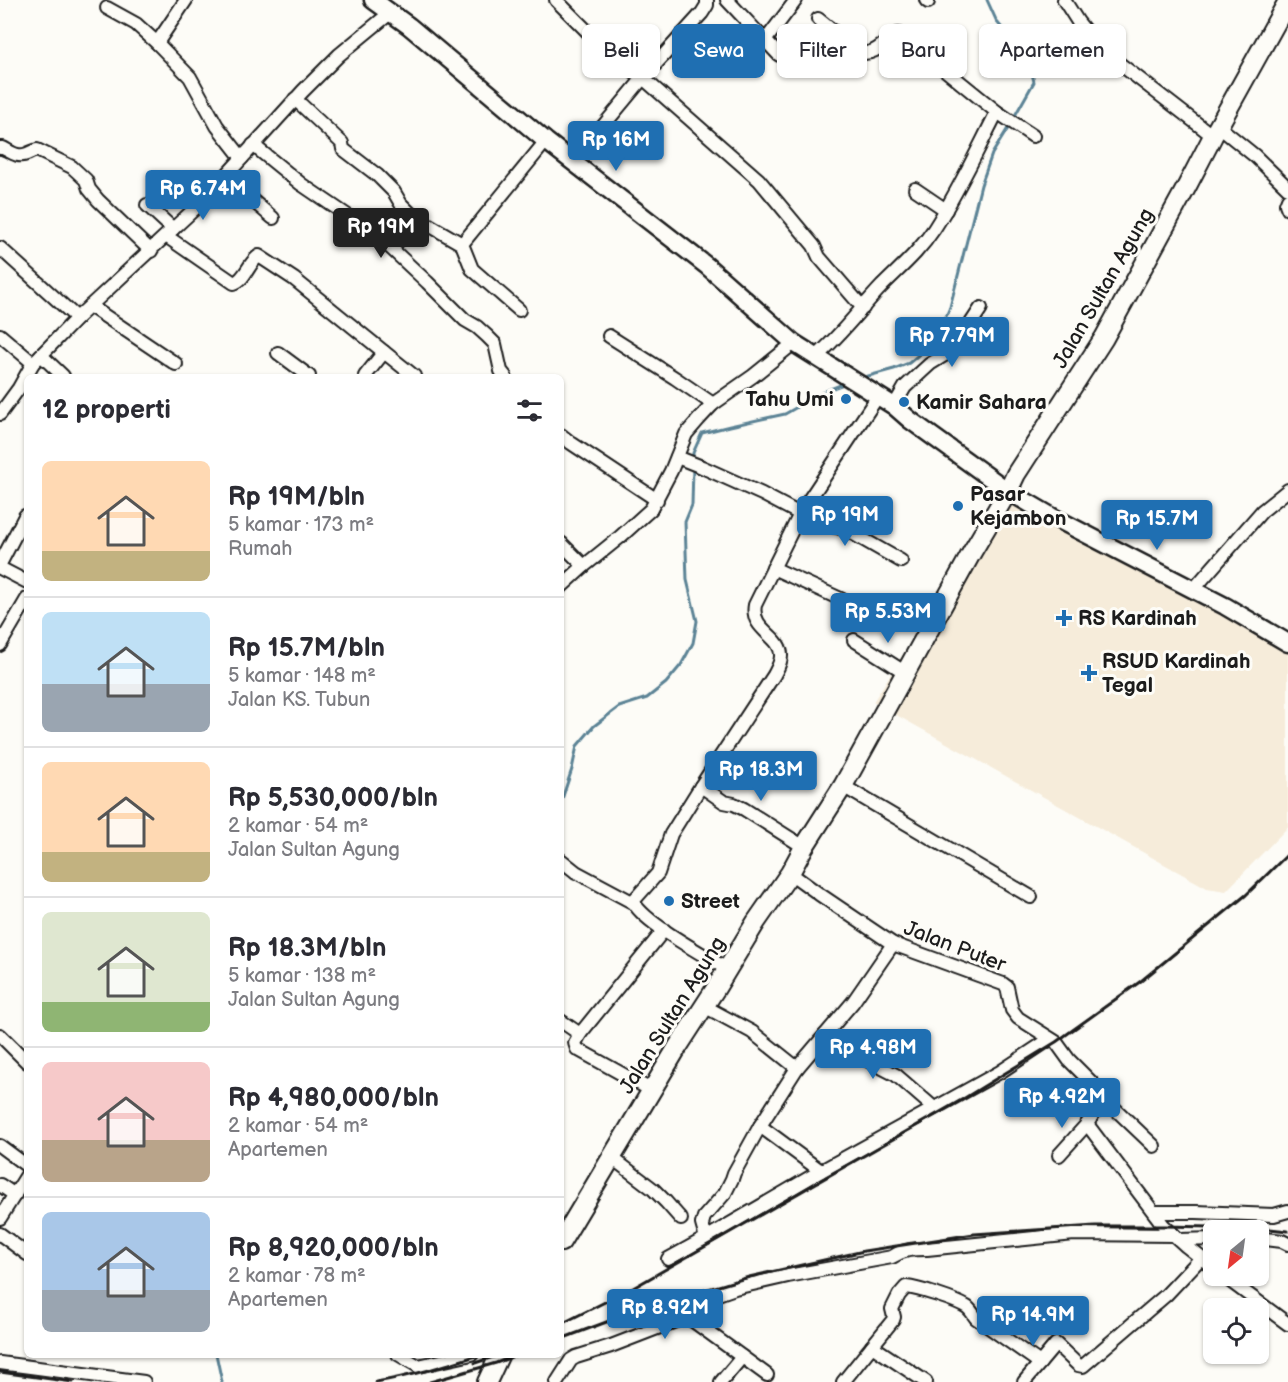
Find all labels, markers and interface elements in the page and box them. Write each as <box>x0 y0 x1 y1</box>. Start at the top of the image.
chip: Beli <box>582 24 660 78</box>
chip: Sewa <box>672 24 765 78</box>
chip: Filter <box>777 24 867 78</box>
chip: Baru <box>879 24 967 78</box>
chip: Apartemen <box>979 24 1126 78</box>
pin: Rp 16M <box>567 121 665 172</box>
text: Rp 16M <box>582 128 650 152</box>
pin: Rp 6.74M <box>141 170 265 221</box>
text: Rp 6.74M <box>159 177 247 201</box>
street label: Jalan Sultan Agung <box>1047 204 1159 373</box>
pin: Rp 19M <box>332 208 430 259</box>
text: Rp 19M <box>347 215 415 239</box>
pin: Rp 7.79M <box>890 317 1014 368</box>
text: Rp 7.79M <box>909 324 995 348</box>
place label: Tahu Umi <box>745 387 834 412</box>
place label: Kamir Sahara <box>916 390 1047 415</box>
marker: Tahu Umi <box>839 392 853 406</box>
icon: filters <box>513 394 546 427</box>
text: 12 properti <box>42 395 171 426</box>
marker: Kamir Sahara <box>897 395 911 409</box>
text: Rp 19M/bln <box>228 482 365 513</box>
place label: Pasar Kejambon <box>970 482 1066 531</box>
icon: home <box>90 485 162 557</box>
pin: Rp 19M <box>796 496 894 547</box>
marker: Pasar Kejambon <box>951 499 965 513</box>
pin: Rp 15.7M <box>1095 500 1219 551</box>
text: Rp 19M <box>811 503 879 527</box>
text: Rp 15.7M <box>1115 507 1199 531</box>
text: 5 kamar · 173 m² <box>228 513 374 537</box>
text: Rumah <box>228 537 292 561</box>
pin: Rp 5.53M <box>826 593 950 644</box>
text: Rp 5.53M <box>845 600 931 624</box>
place label: RS Kardinah <box>1078 606 1197 631</box>
marker: RS Kardinah <box>1055 609 1073 627</box>
text: Rp 15.7M/bln <box>228 633 385 664</box>
icon: home <box>90 636 162 708</box>
place label: RSUD Kardinah Tegal <box>1102 649 1250 698</box>
text: 5 kamar · 148 m² <box>228 664 376 688</box>
marker: RSUD Kardinah Tegal <box>1080 664 1098 682</box>
text: Jalan KS. Tubun <box>228 688 370 712</box>
pin: Rp 18.3M <box>699 751 823 802</box>
text: Rp 18.3M <box>719 758 803 782</box>
text: Rp 5,530,000/bln <box>228 783 438 814</box>
icon: home <box>90 786 162 858</box>
text: 2 kamar · 54 m² <box>228 814 368 838</box>
text: Jalan Sultan Agung <box>228 838 400 862</box>
place label: Street <box>681 889 740 914</box>
marker: Street <box>662 894 676 908</box>
street label: Jalan Puter <box>900 916 1010 977</box>
street label: Jalan Sultan Agung <box>614 932 731 1098</box>
text: Rp 18.3M/bln <box>228 933 386 964</box>
icon: home <box>90 936 162 1008</box>
text: 5 kamar · 138 m² <box>228 964 376 988</box>
text: Jalan Sultan Agung <box>228 988 400 1012</box>
pin: Rp 4.98M <box>811 1029 935 1080</box>
text: Rp 4.98M <box>829 1036 917 1060</box>
pin: Rp 4.92M <box>1000 1078 1124 1129</box>
text: Rp 4,980,000/bln <box>228 1083 439 1114</box>
text: Rp 4.92M <box>1018 1085 1106 1109</box>
icon: home <box>90 1086 162 1158</box>
text: 2 kamar · 54 m² <box>228 1114 368 1138</box>
text: Apartemen <box>228 1138 328 1162</box>
north arrow <box>1203 1220 1269 1286</box>
map controls <box>1203 1220 1269 1364</box>
text: Rp 8,920,000/bln <box>228 1233 439 1264</box>
icon: home <box>90 1236 162 1308</box>
text: 2 kamar · 78 m² <box>228 1264 366 1288</box>
text: Apartemen <box>228 1288 328 1312</box>
pin: Rp 8.92M <box>603 1289 727 1340</box>
text: Rp 8.92M <box>621 1296 709 1320</box>
pin: Rp 14.9M <box>971 1296 1095 1347</box>
button: locate <box>1203 1298 1269 1364</box>
text: Rp 14.9M <box>991 1303 1075 1327</box>

